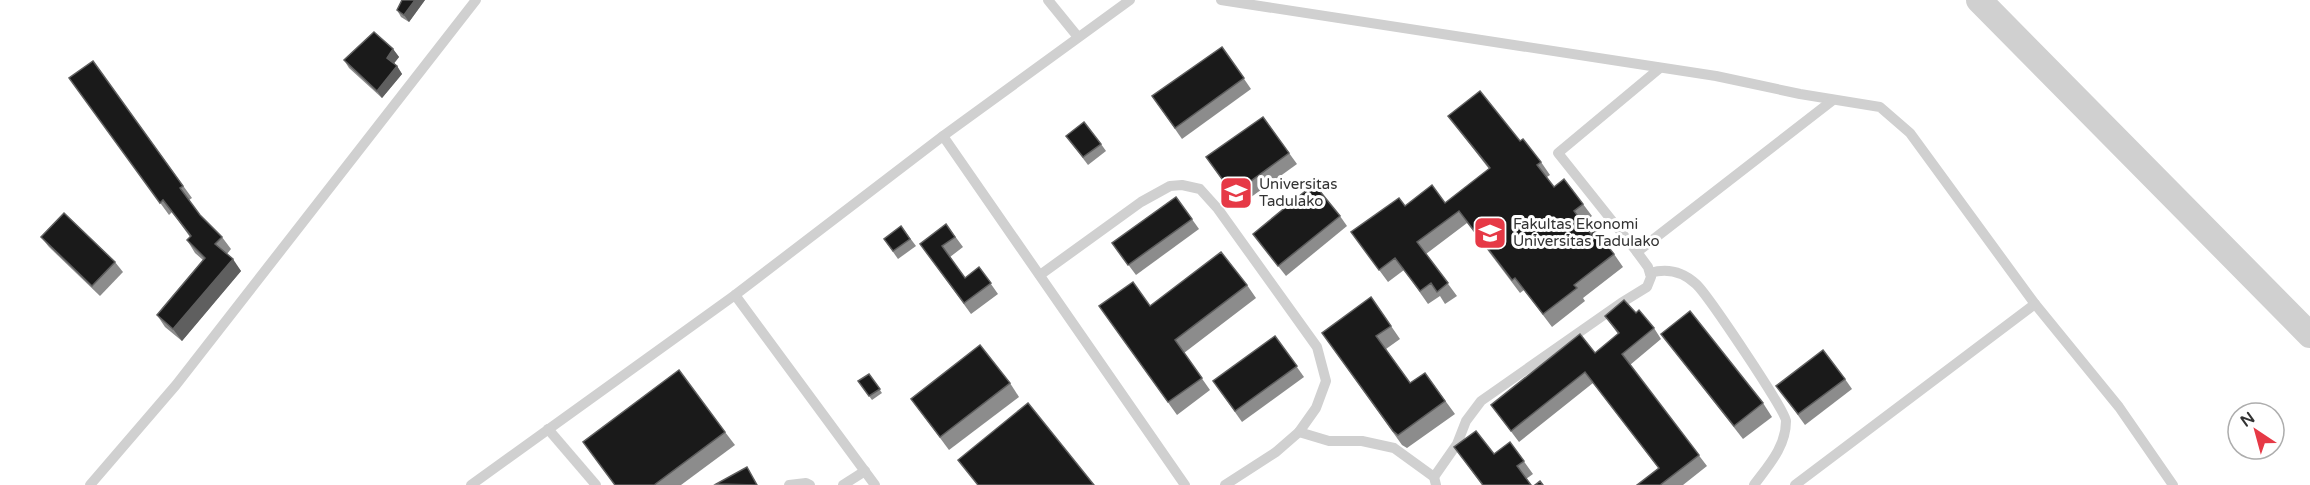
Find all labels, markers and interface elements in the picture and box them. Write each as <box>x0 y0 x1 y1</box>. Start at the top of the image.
school or university icon: Universitas Tadulako <box>1218 175 1254 211</box>
place label: Universitas Tadulako <box>1259 175 1337 210</box>
school or university icon: Fakultas Ekonomi Universitas Tadulako <box>1472 215 1508 251</box>
place label: Fakultas Ekonomi Universitas Tadulako <box>1513 215 1660 250</box>
north arrow <box>2226 401 2286 461</box>
text: N <box>2237 408 2259 432</box>

